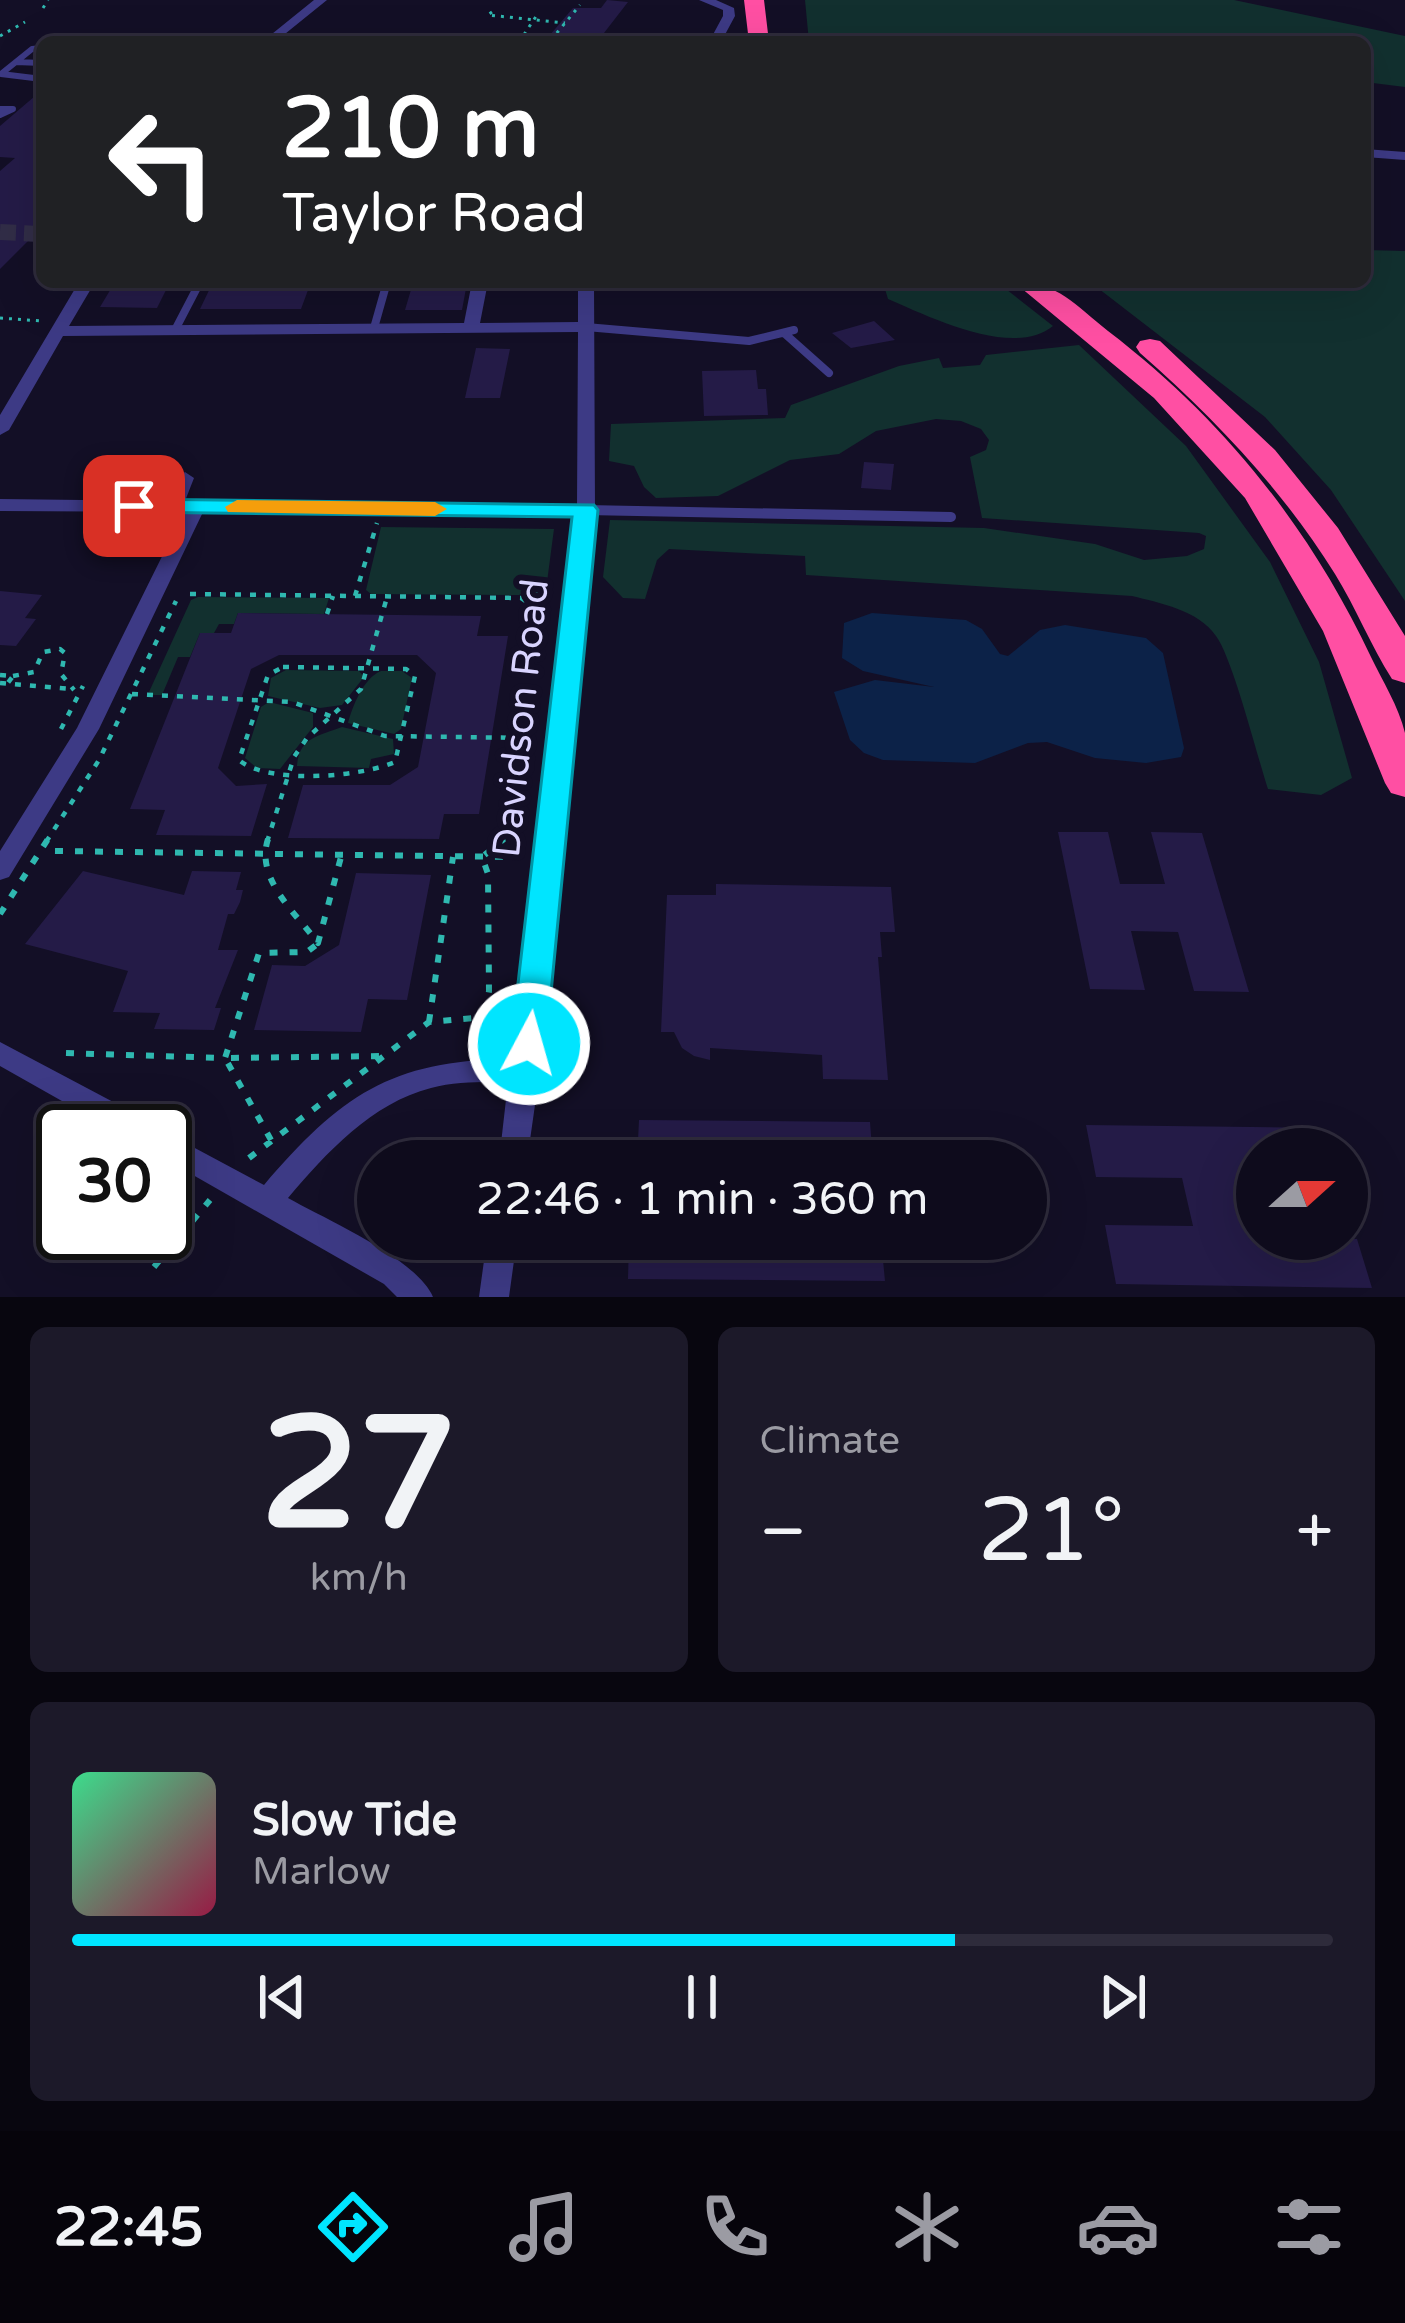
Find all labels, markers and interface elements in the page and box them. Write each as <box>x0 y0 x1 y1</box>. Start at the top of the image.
text: 210 m <box>282 79 539 180</box>
icon: left <box>84 84 240 240</box>
text: Taylor Road <box>282 181 586 246</box>
pin <box>83 455 185 557</box>
icon: arrive <box>101 473 167 539</box>
street label: Davidson Road <box>483 576 559 860</box>
position arrow <box>466 981 592 1107</box>
speed limit sign: 30 <box>36 1104 192 1260</box>
north arrow <box>1236 1128 1368 1260</box>
map controls <box>1236 1128 1368 1260</box>
text: 22:46 · 1 min · 360 m <box>476 1173 928 1227</box>
text: 27 <box>261 1382 457 1570</box>
text: Climate <box>760 1417 900 1464</box>
text: 21° <box>978 1477 1125 1586</box>
text: − <box>760 1492 807 1572</box>
text: + <box>1296 1492 1333 1572</box>
text: km/h <box>310 1554 408 1601</box>
text: Slow Tide <box>252 1794 457 1848</box>
text: Marlow <box>252 1848 391 1895</box>
icon: previous <box>249 1964 315 2030</box>
icon: pause <box>669 1964 735 2030</box>
icon: next <box>1090 1964 1156 2030</box>
icon: directions <box>311 2185 395 2269</box>
icon: music <box>502 2185 586 2269</box>
icon: phone <box>693 2185 777 2269</box>
icon: climate <box>885 2185 969 2269</box>
icon: car <box>1076 2185 1160 2269</box>
icon: filters <box>1267 2185 1351 2269</box>
text: 22:45 <box>54 2195 203 2260</box>

